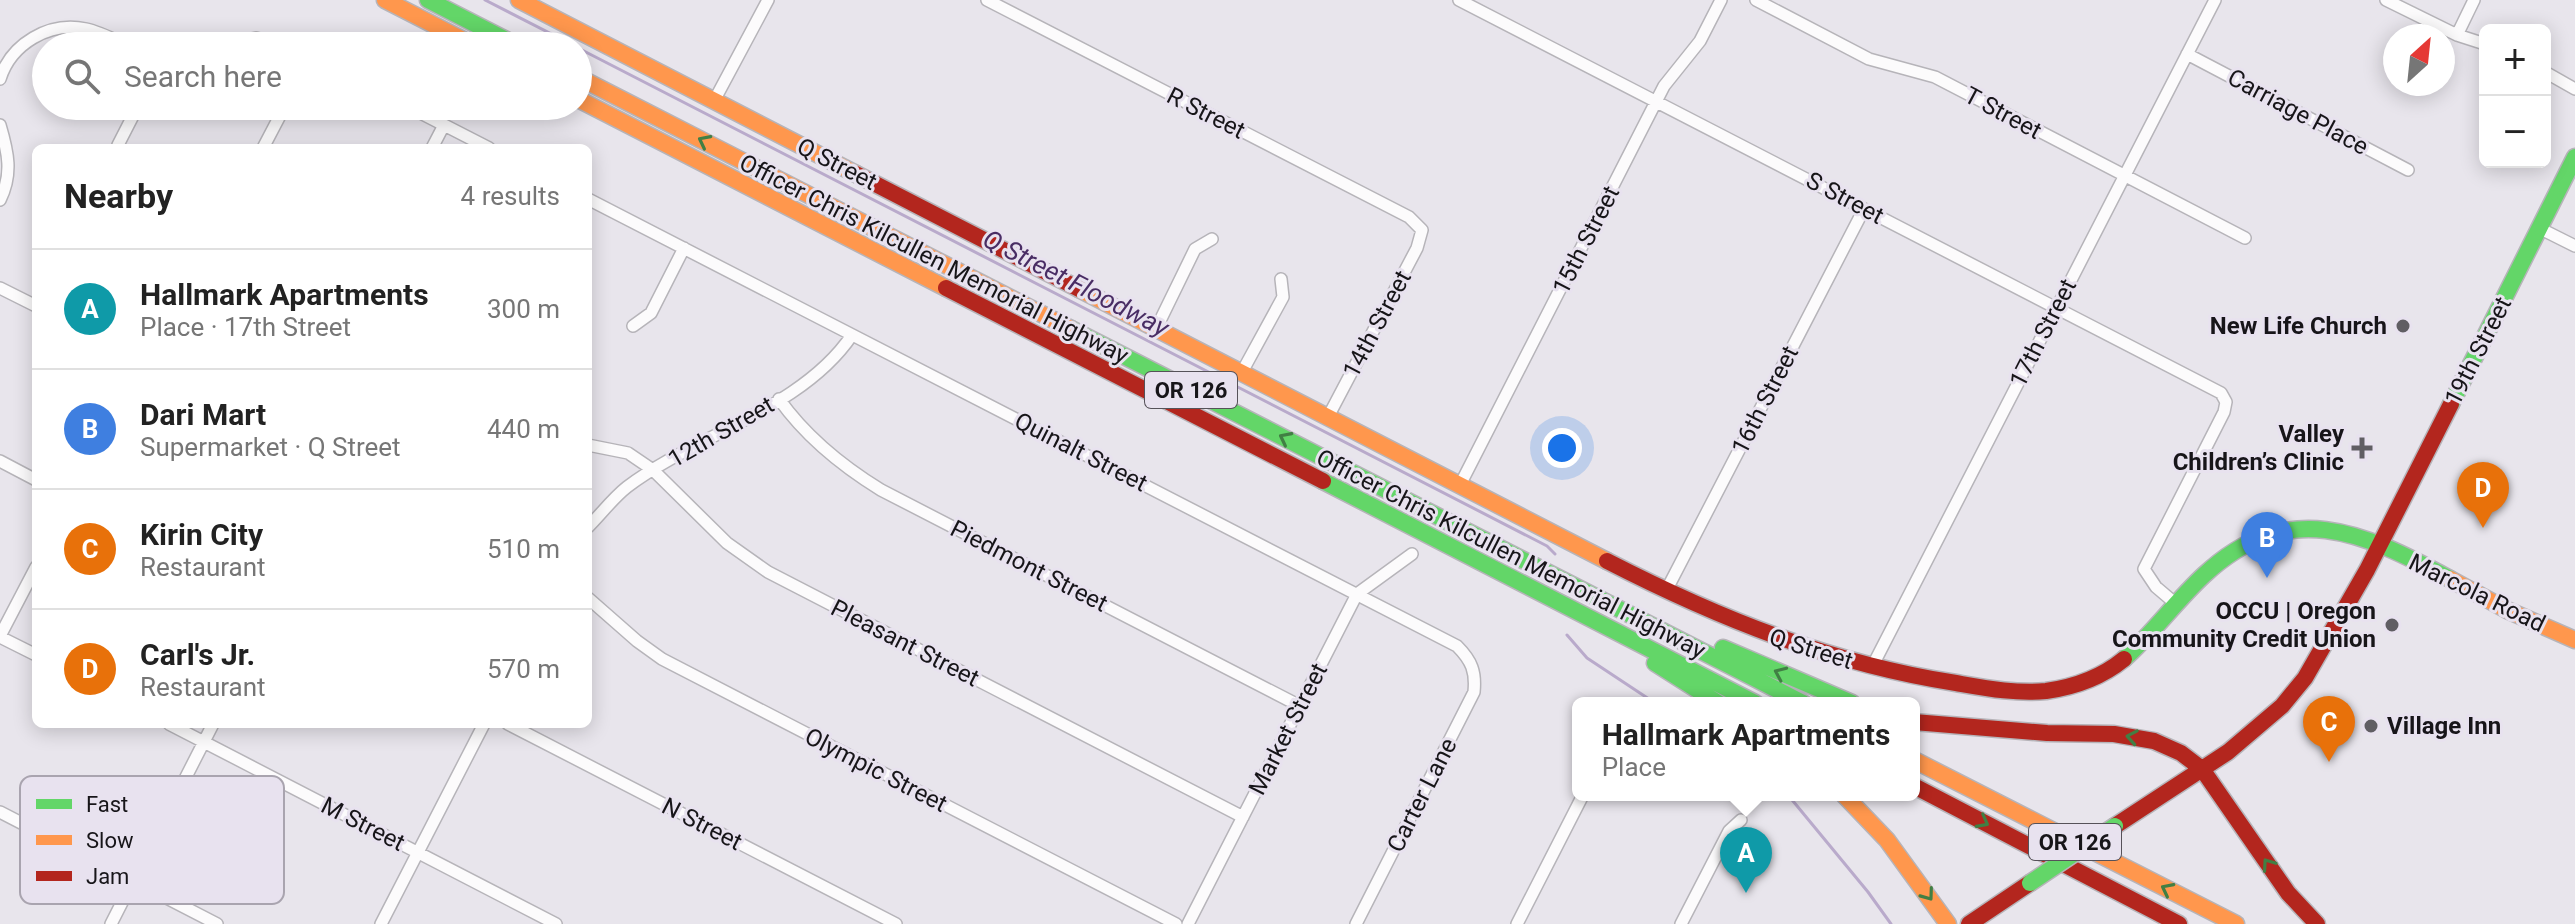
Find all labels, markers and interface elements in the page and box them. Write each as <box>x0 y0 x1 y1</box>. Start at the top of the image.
north arrow <box>2383 24 2455 96</box>
map controls <box>2479 24 2551 168</box>
button: + <box>2479 24 2551 96</box>
search box <box>32 32 592 120</box>
icon: search <box>60 54 104 98</box>
text: Search here <box>124 59 282 94</box>
street label: Carriage Place <box>2223 63 2373 161</box>
street label: R Street <box>1162 81 1250 145</box>
street label: T Street <box>1960 81 2046 145</box>
button: − <box>2479 96 2551 168</box>
street label: Q Street <box>792 132 882 196</box>
one-way arrow <box>698 136 713 151</box>
street label: Officer Chris Kilcullen Memorial Highway <box>735 148 1134 370</box>
street label: S Street <box>1802 166 1889 230</box>
text: Nearby <box>64 176 173 216</box>
text: 4 results <box>461 181 560 211</box>
street label: 15th Street <box>1547 181 1625 299</box>
water label: Q Street Floodway <box>978 223 1175 343</box>
street label: 14th Street <box>1337 266 1417 382</box>
street label: 17th Street <box>2004 274 2082 392</box>
text: Hallmark Apartments <box>140 277 429 312</box>
street label: 19th Street <box>2439 292 2517 410</box>
text: A <box>81 294 99 324</box>
text: 300 m <box>487 294 560 324</box>
text: Place · 17th Street <box>140 312 351 342</box>
place label: New Life Church <box>2210 312 2387 340</box>
marker: New Life Church <box>2394 317 2412 335</box>
street label: 16th Street <box>1726 341 1804 459</box>
road number: OR 126 <box>1145 372 1237 408</box>
street label: 12th Street <box>663 390 779 473</box>
text: Dari Mart <box>140 397 266 432</box>
street label: Quinalt Street <box>1010 407 1152 497</box>
text: B <box>82 414 98 444</box>
text: 440 m <box>487 414 560 444</box>
place label: Valley Children’s Clinic <box>2173 420 2345 476</box>
your location <box>1542 428 1582 468</box>
text: Supermarket · Q Street <box>140 432 401 462</box>
one-way arrow <box>1278 433 1293 448</box>
marker: Valley Children’s Clinic <box>2351 437 2373 459</box>
street label: Officer Chris Kilcullen Memorial Highway <box>1312 443 1711 665</box>
pin: D <box>2457 462 2509 528</box>
pin: B <box>2241 512 2293 578</box>
street label: Piedmont Street <box>946 514 1112 618</box>
text: Kirin City <box>140 517 263 552</box>
text: C <box>81 534 99 564</box>
text: 510 m <box>487 534 560 564</box>
street label: Marcola Road <box>2404 548 2550 638</box>
text: Restaurant <box>140 552 266 582</box>
street label: Pleasant Street <box>826 594 984 692</box>
place label: OCCU | Oregon Community Credit Union <box>2112 597 2376 653</box>
marker: OCCU | Oregon Community Credit Union <box>2383 616 2401 634</box>
street label: Q Street <box>1766 623 1856 675</box>
text: Carl's Jr. <box>140 637 255 672</box>
text: D <box>82 654 98 684</box>
text: 570 m <box>487 654 560 684</box>
street label: Market Street <box>1243 658 1333 799</box>
one-way arrow <box>1774 667 1788 683</box>
text: Restaurant <box>140 672 266 702</box>
pin: C <box>2303 696 2355 762</box>
popup <box>1572 697 1920 801</box>
place label: Village Inn <box>2387 712 2501 740</box>
text: Hallmark Apartments <box>1602 717 1890 752</box>
marker: Village Inn <box>2362 717 2380 735</box>
street label: Olympic Street <box>800 722 952 818</box>
one-way arrow <box>2125 729 2139 746</box>
street label: Carter Lane <box>1381 733 1463 857</box>
text: Place <box>1602 752 1666 782</box>
legend <box>20 776 284 904</box>
street label: M Street <box>316 791 410 857</box>
text: Fast <box>86 792 128 817</box>
street label: N Street <box>657 792 747 856</box>
one-way arrow <box>1975 813 1990 828</box>
road number: OR 126 <box>2029 824 2121 860</box>
pin: A <box>1720 827 1772 893</box>
text: Slow <box>86 828 134 853</box>
one-way arrow <box>2263 859 2278 873</box>
text: Jam <box>86 864 129 889</box>
one-way arrow <box>2160 883 2175 898</box>
one-way arrow <box>1918 887 1932 901</box>

